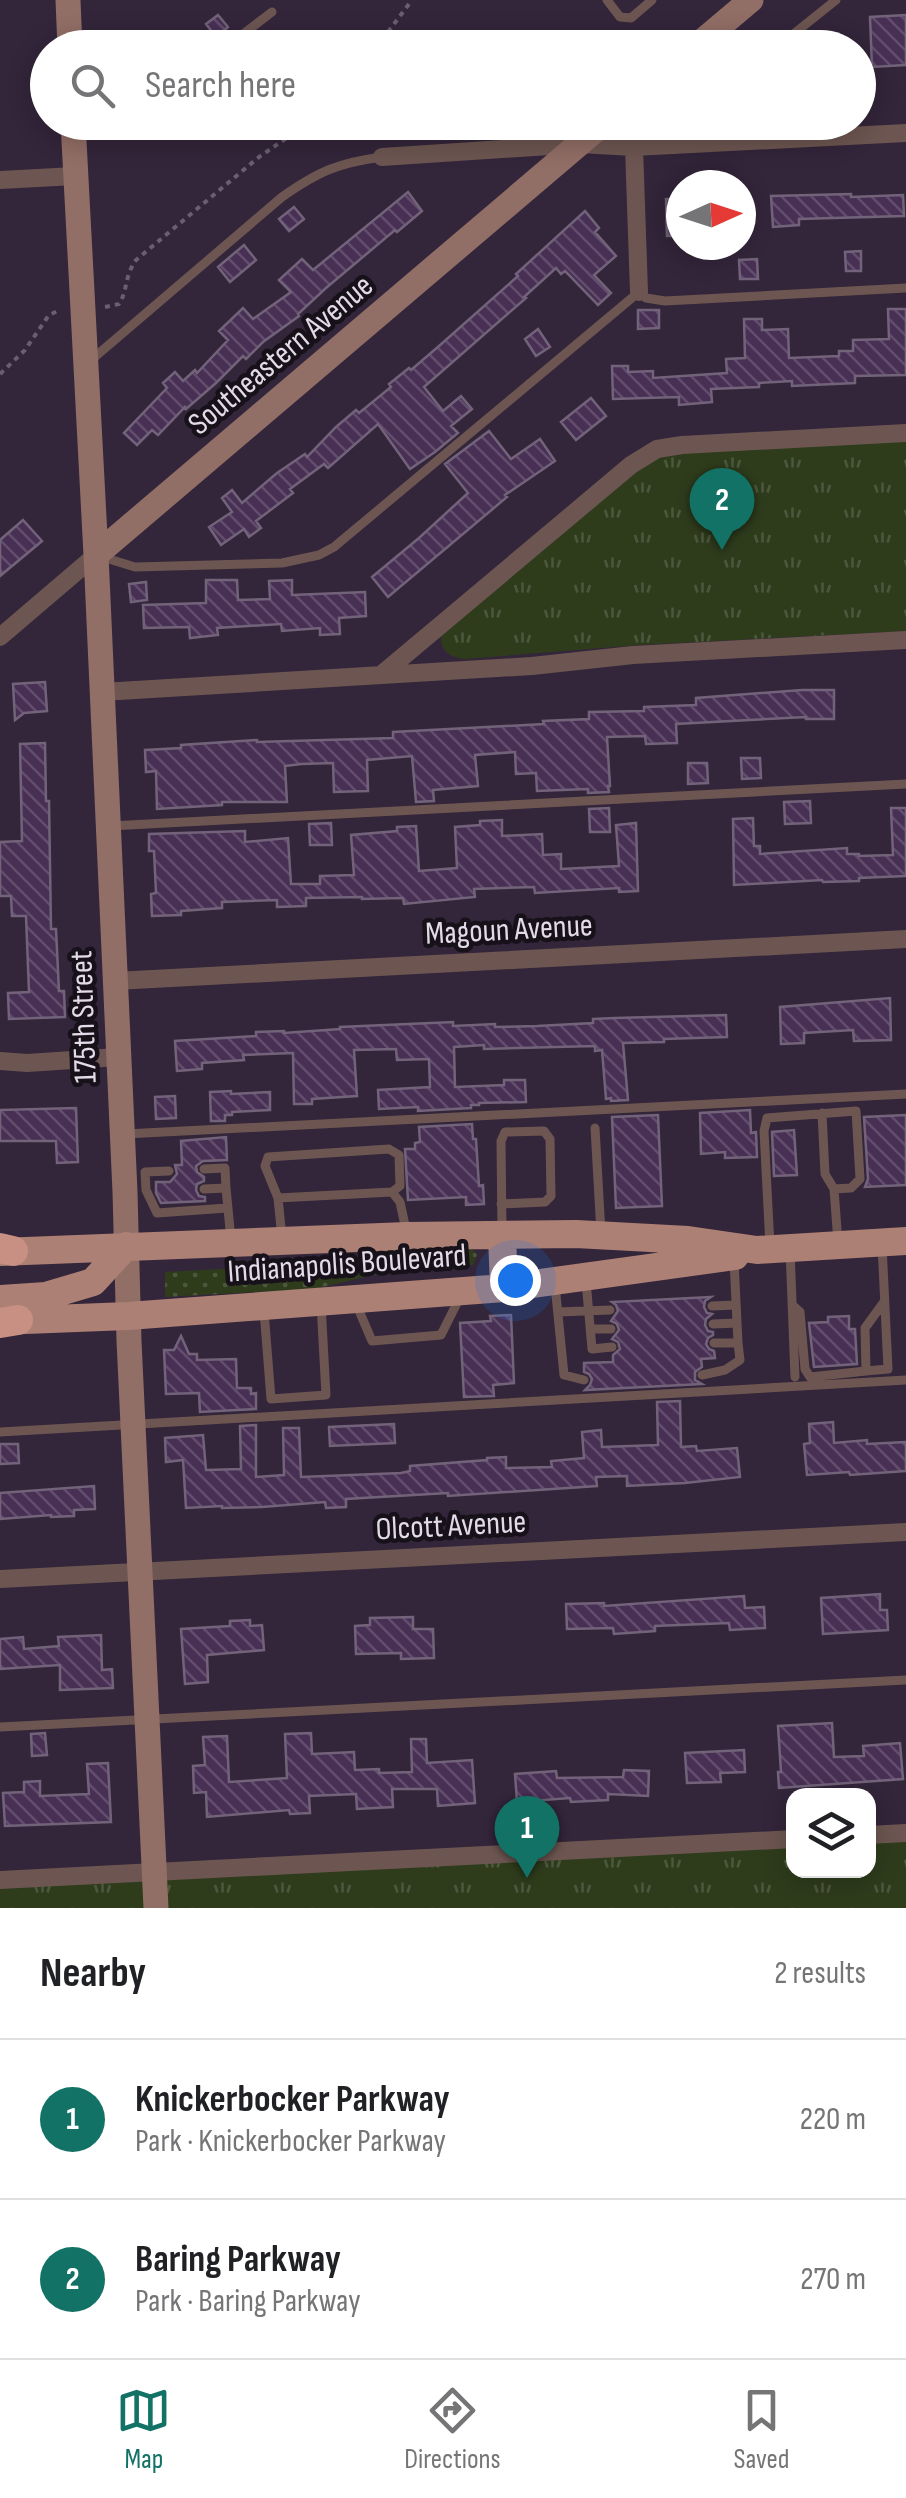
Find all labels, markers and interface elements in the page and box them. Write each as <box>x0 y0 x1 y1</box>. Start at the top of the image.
search box <box>30 30 876 140</box>
icon: search <box>65 58 120 113</box>
text: Search here <box>145 63 296 108</box>
north arrow <box>666 170 756 260</box>
street label: Southeastern Avenue <box>181 266 381 444</box>
pin: 2 <box>690 468 754 550</box>
street label: Magoun Avenue <box>424 906 594 954</box>
street label: 175th Street <box>62 950 106 1084</box>
street label: Indianapolis Boulevard <box>226 1236 468 1292</box>
your location <box>490 1255 541 1306</box>
street label: Olcott Avenue <box>375 1503 527 1549</box>
map controls <box>786 1788 876 1878</box>
button: layers <box>786 1788 876 1878</box>
pin: 1 <box>494 1796 560 1878</box>
text: Nearby <box>40 1948 146 1999</box>
text: 2 results <box>774 1954 866 1993</box>
text: Knickerbocker Parkway <box>135 2077 450 2122</box>
text: 1 <box>66 2100 79 2139</box>
text: 220 m <box>800 2100 866 2139</box>
text: Park · Knickerbocker Parkway <box>135 2122 446 2161</box>
text: Baring Parkway <box>135 2237 341 2282</box>
text: 2 <box>65 2260 80 2299</box>
text: 270 m <box>800 2260 866 2299</box>
text: Park · Baring Parkway <box>135 2282 361 2321</box>
tab: Map <box>116 2383 171 2476</box>
tab: Directions <box>404 2383 501 2476</box>
tab: Saved <box>733 2383 790 2476</box>

